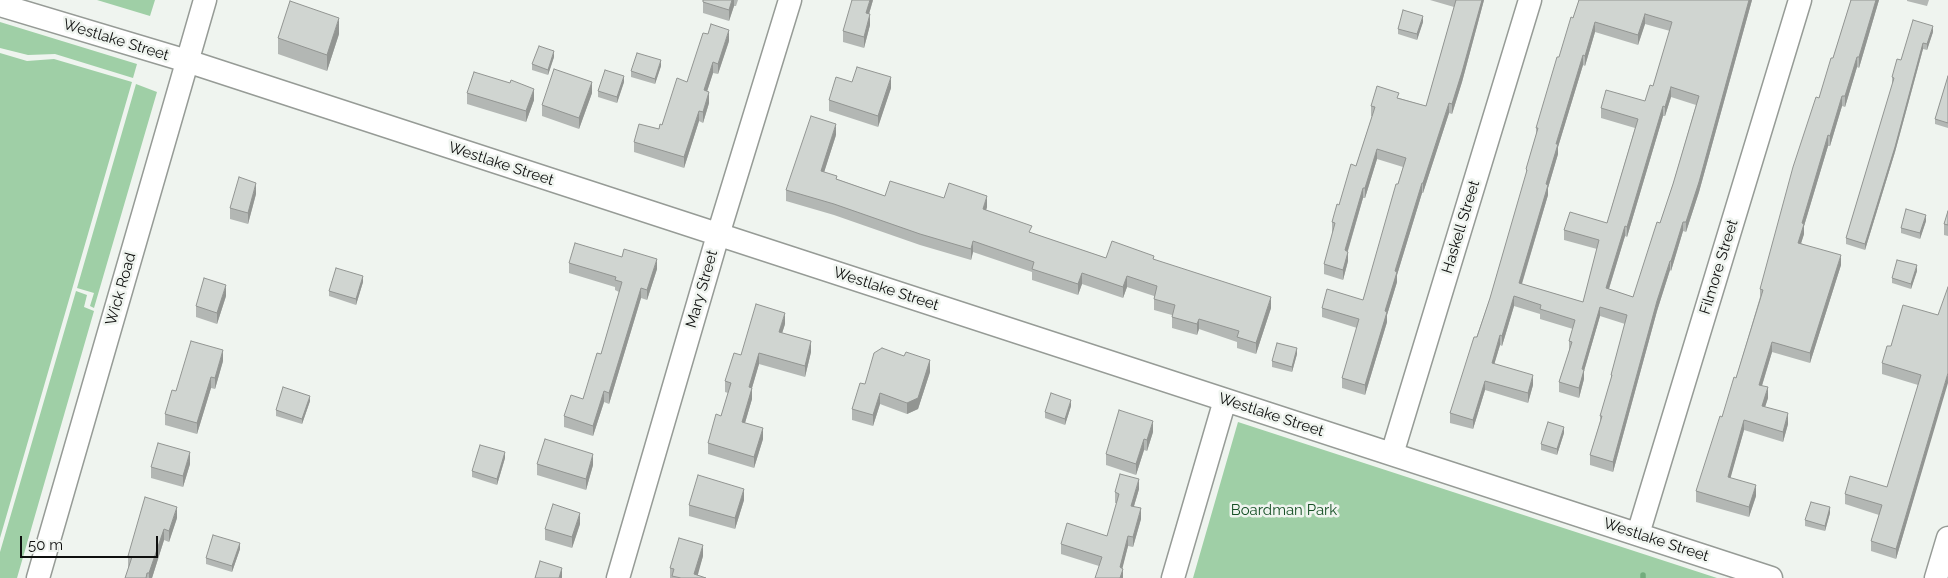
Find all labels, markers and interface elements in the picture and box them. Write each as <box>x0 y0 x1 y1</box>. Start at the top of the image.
street label: Westlake Street <box>61 15 171 65</box>
street label: Westlake Street <box>446 138 556 190</box>
street label: Haskell Street <box>1438 178 1484 276</box>
street label: Filmore Street <box>1696 217 1742 317</box>
street label: Mary Street <box>682 248 722 330</box>
street label: Wick Road <box>102 250 140 328</box>
street label: Westlake Street <box>831 263 941 315</box>
street label: Westlake Street <box>1216 389 1326 441</box>
park label: Boardman Park <box>1231 501 1337 519</box>
street label: Westlake Street <box>1601 514 1711 566</box>
scale bar <box>22 526 160 558</box>
text: 50 m <box>28 536 63 554</box>

